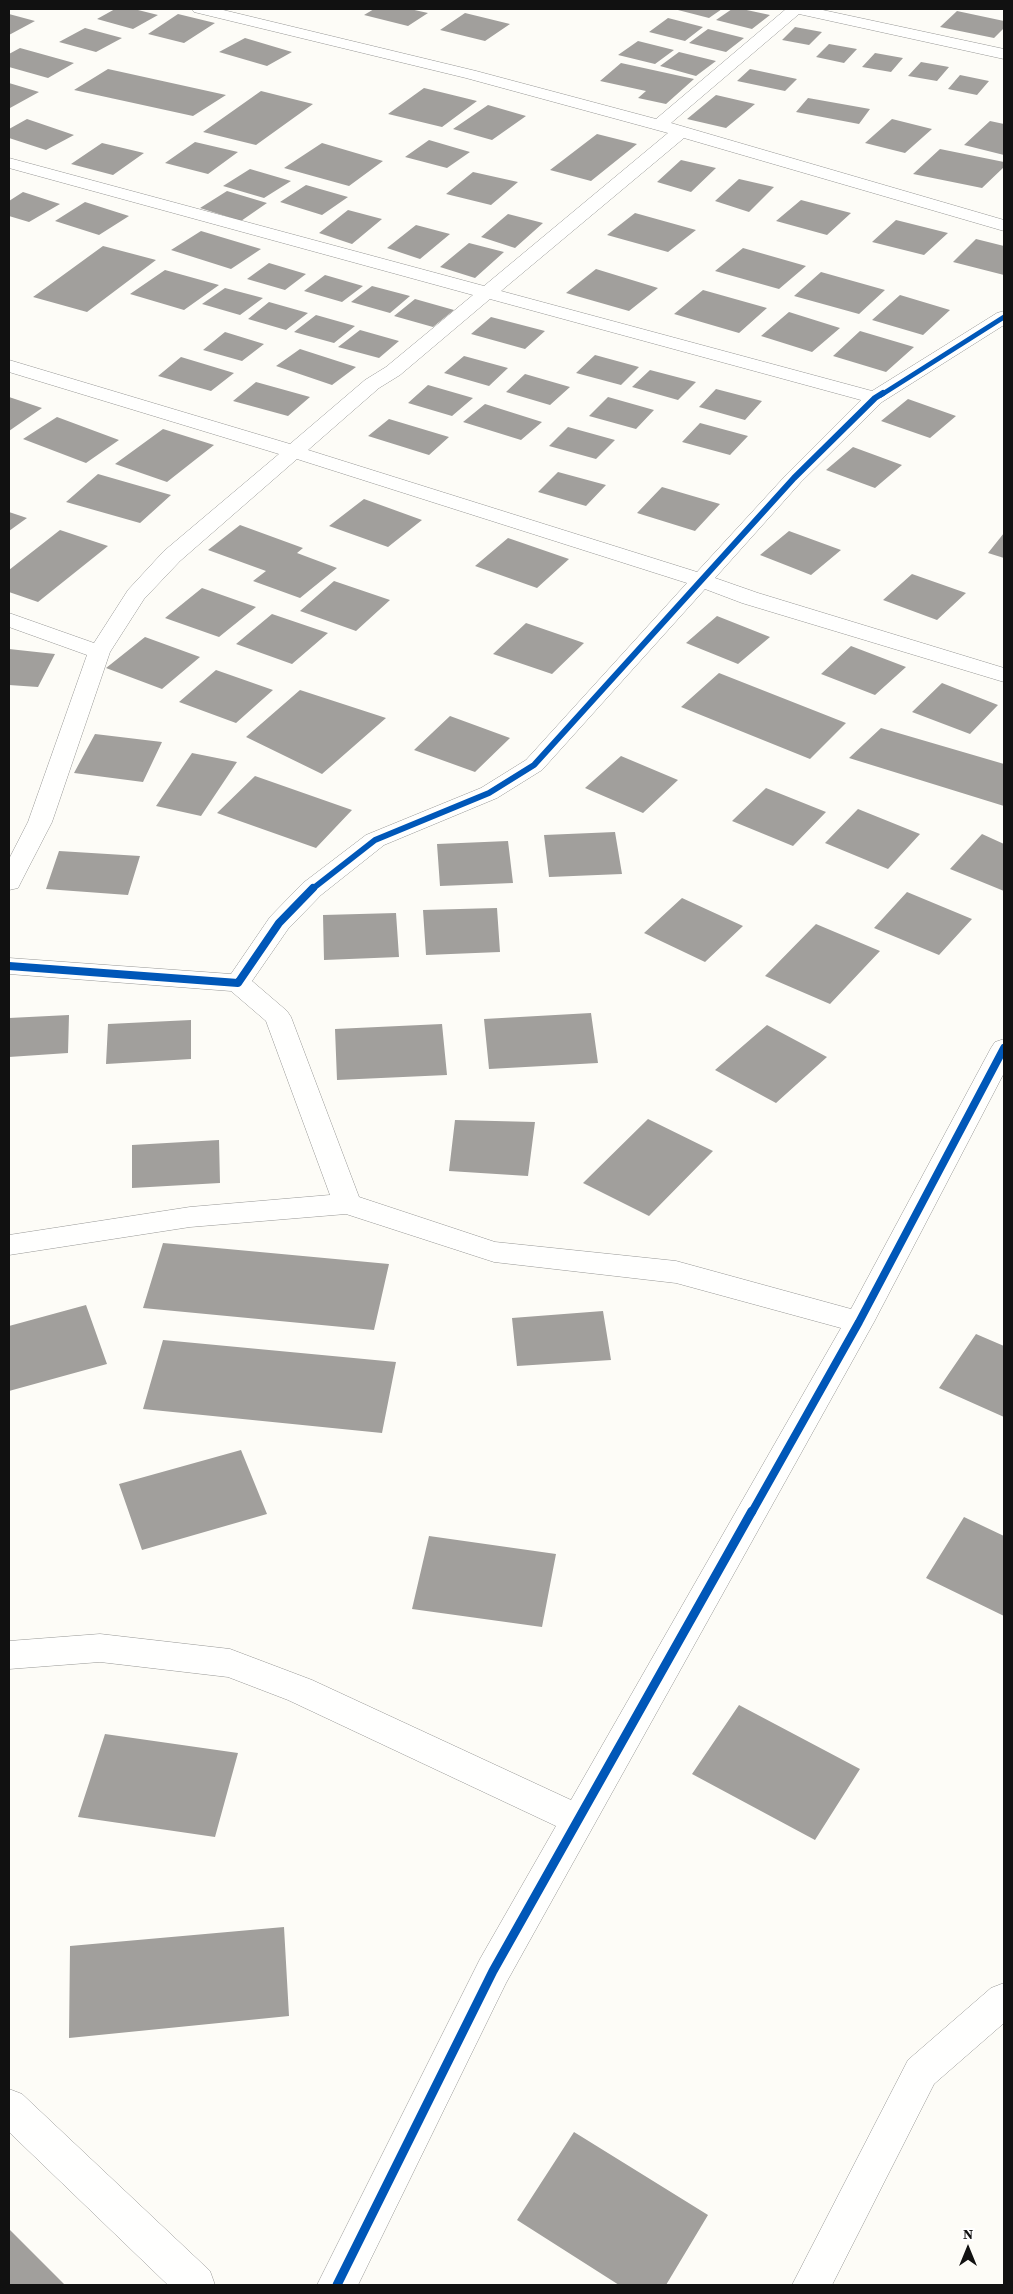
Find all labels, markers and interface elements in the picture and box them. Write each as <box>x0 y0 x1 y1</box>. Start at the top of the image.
north arrow <box>943 2224 993 2274</box>
text: N <box>963 2224 973 2244</box>

